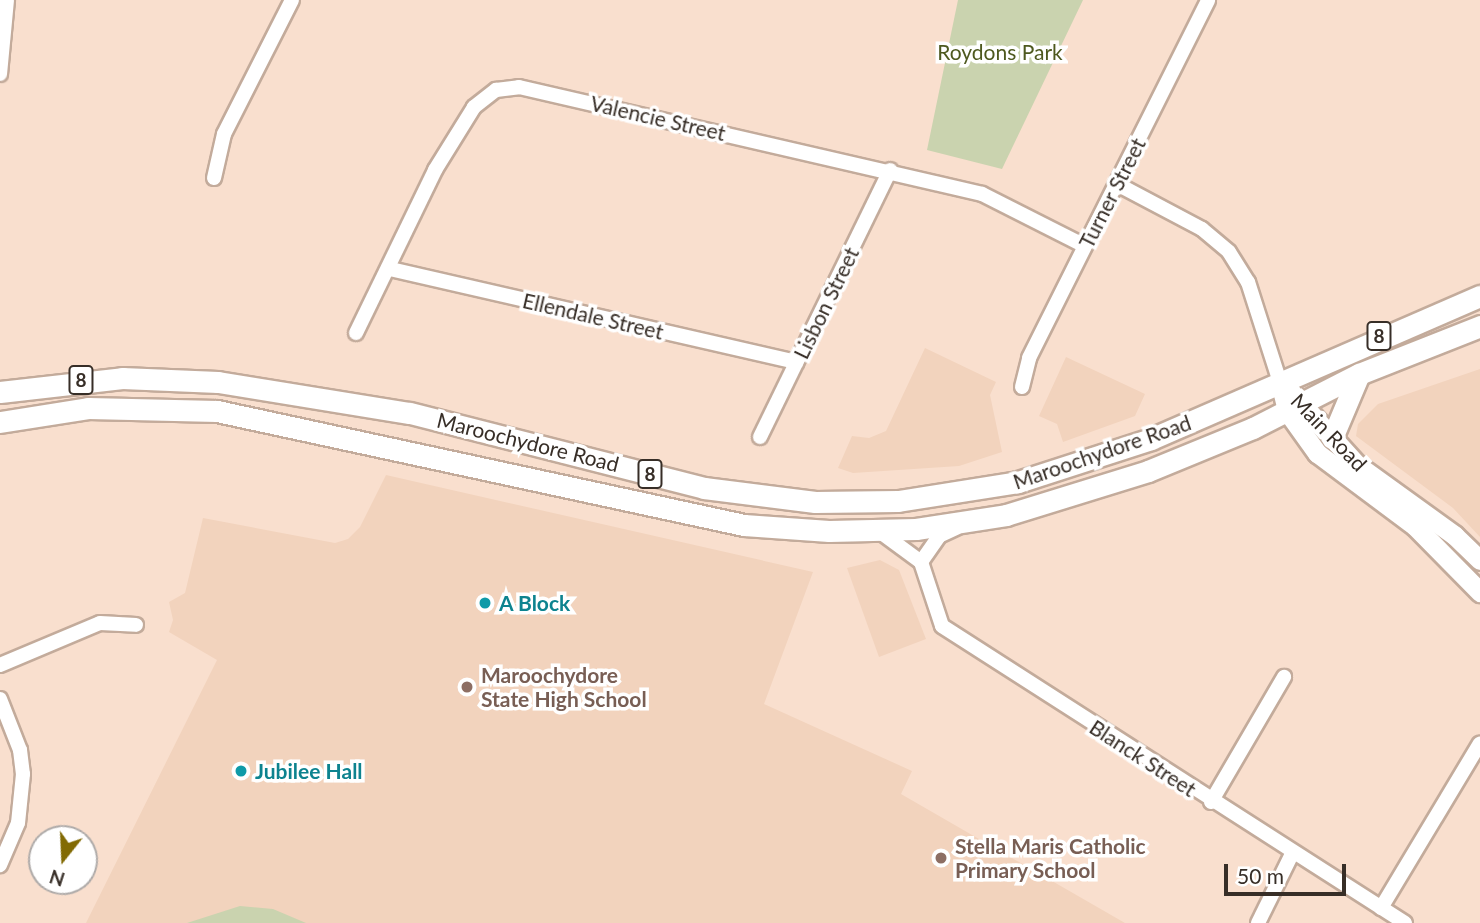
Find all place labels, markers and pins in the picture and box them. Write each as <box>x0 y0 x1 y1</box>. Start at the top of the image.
place label: A Block <box>499 590 571 616</box>
marker: A Block <box>477 595 493 611</box>
place label: Maroochydore State High School <box>481 662 647 712</box>
marker: Maroochydore State High School <box>459 679 475 695</box>
place label: Jubilee Hall <box>255 758 363 784</box>
marker: Jubilee Hall <box>233 763 249 779</box>
place label: Stella Maris Catholic Primary School <box>955 833 1146 883</box>
marker: Stella Maris Catholic Primary School <box>933 850 949 866</box>

